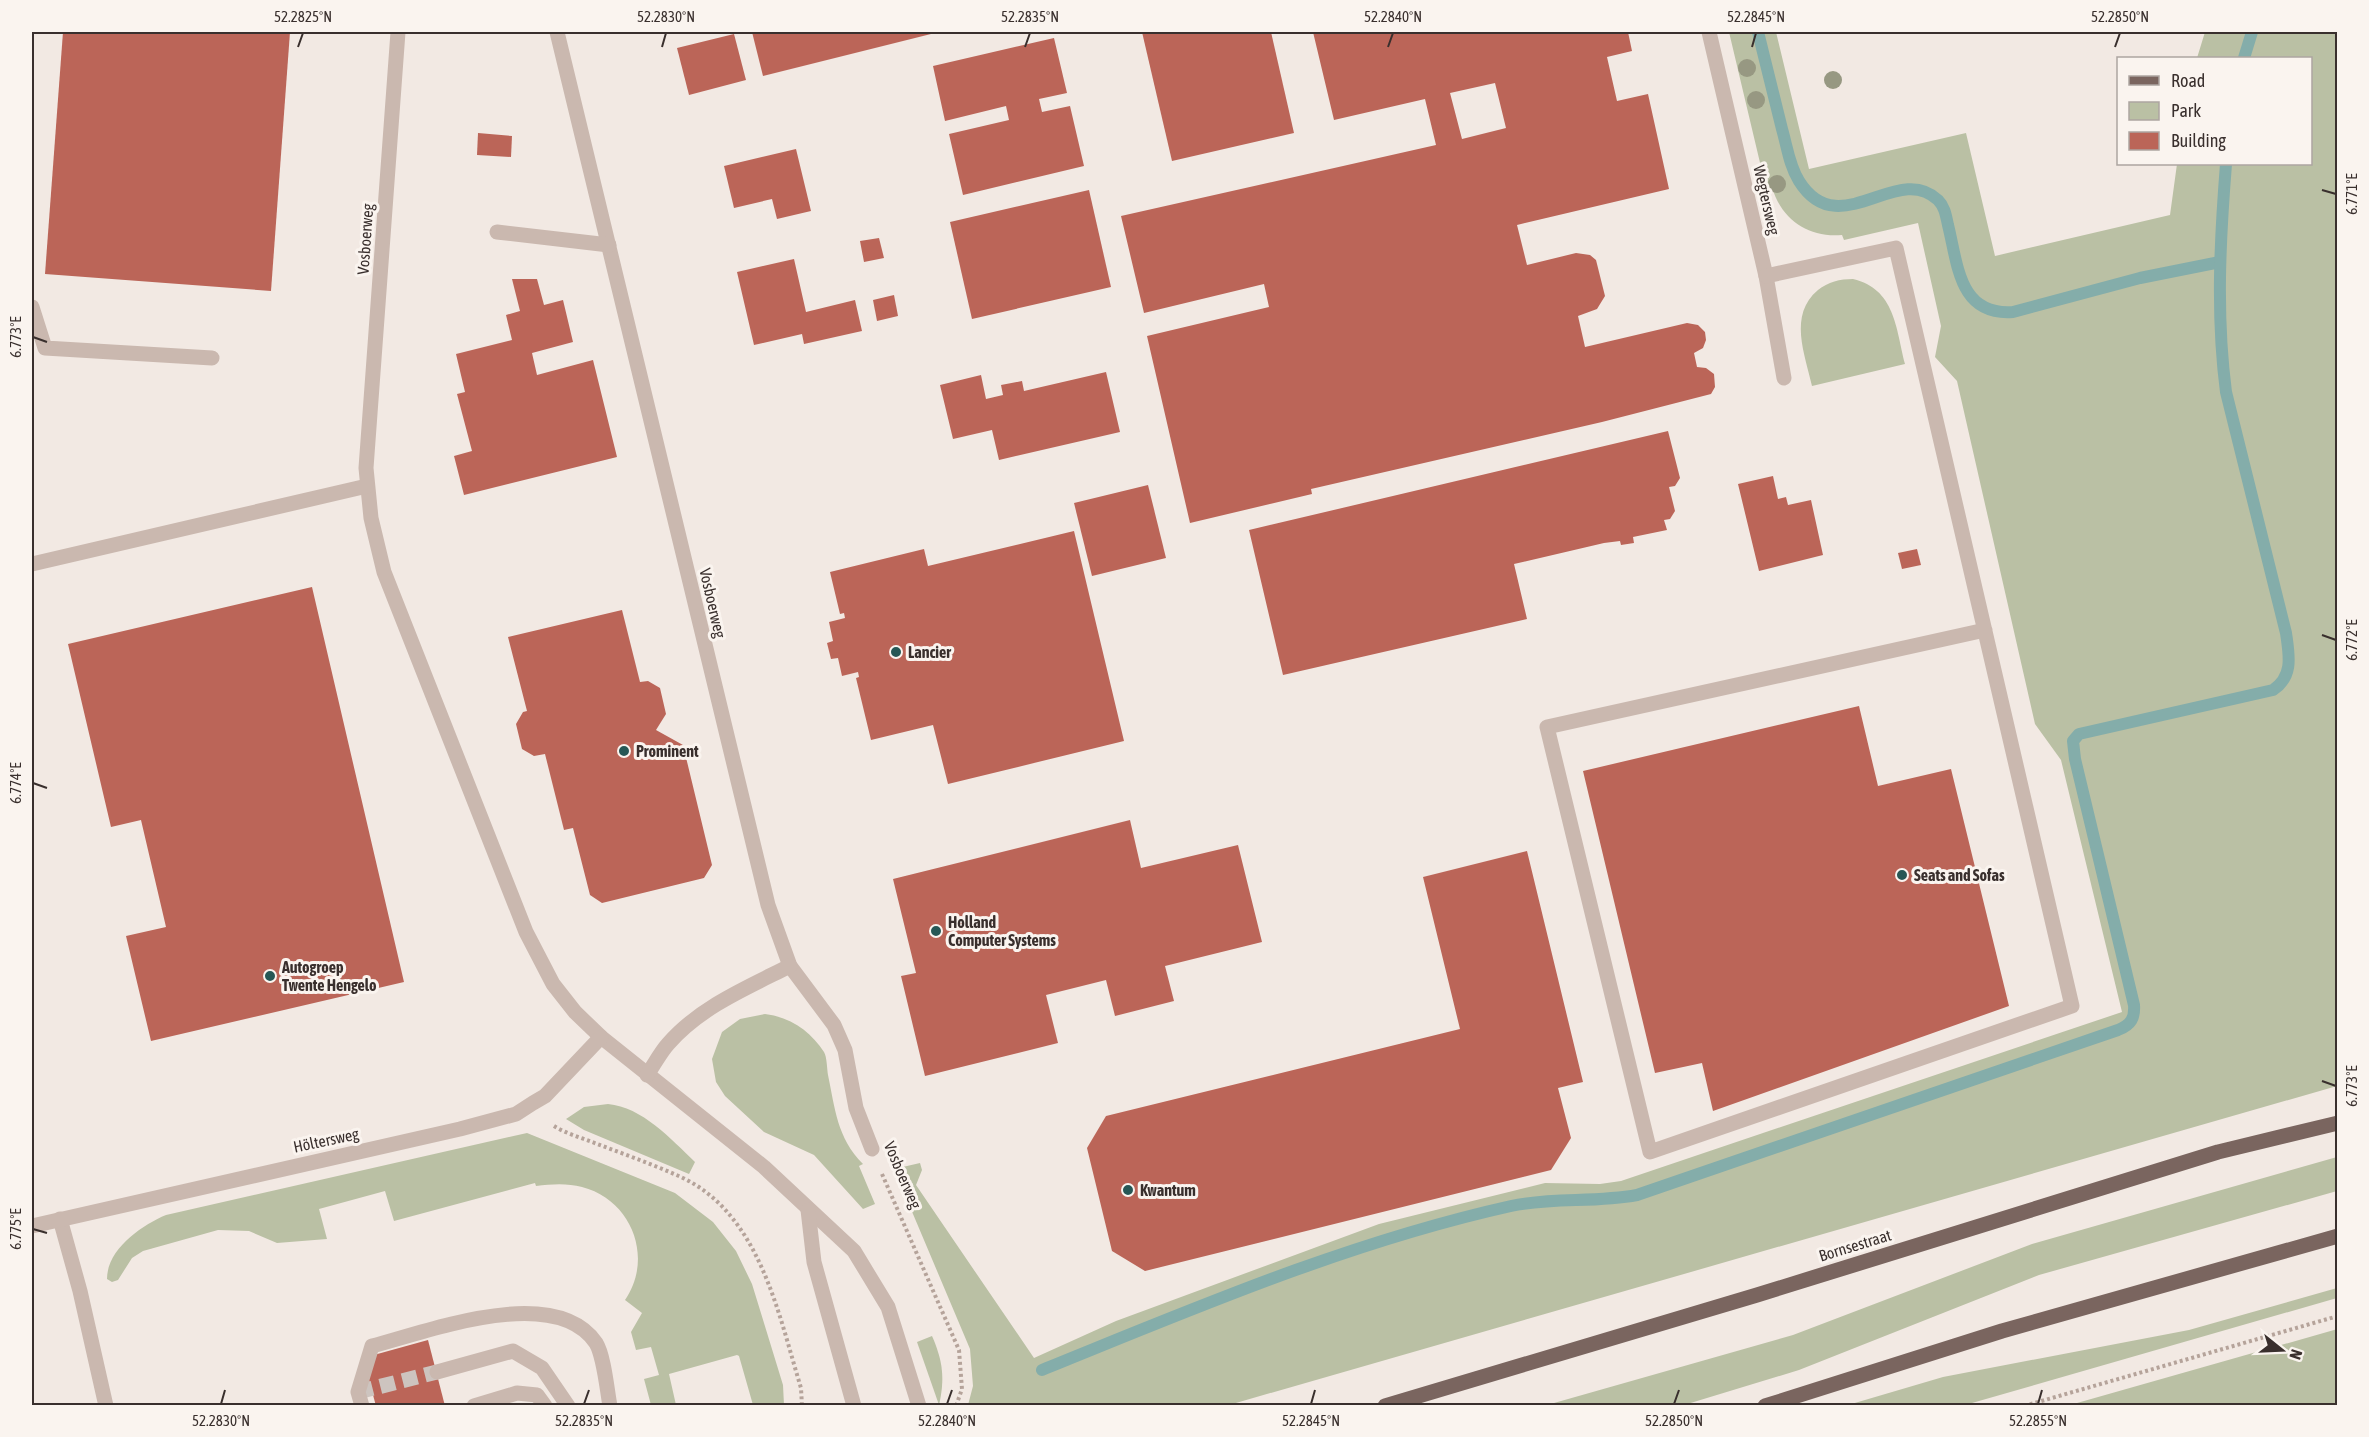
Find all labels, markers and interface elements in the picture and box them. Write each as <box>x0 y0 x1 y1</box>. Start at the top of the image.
text: 52.2825°N <box>274 8 332 25</box>
text: 52.2830°N <box>637 8 695 25</box>
text: 52.2835°N <box>1001 8 1059 25</box>
text: 52.2840°N <box>1364 8 1422 25</box>
text: 52.2845°N <box>1727 8 1785 25</box>
text: 52.2850°N <box>2091 8 2149 25</box>
legend <box>2117 57 2312 165</box>
text: Road <box>2171 70 2205 91</box>
text: Park <box>2171 100 2201 121</box>
text: Building <box>2171 130 2226 151</box>
street label: Wegtersweg <box>1749 163 1784 237</box>
text: 6.771°E <box>2343 173 2360 215</box>
street label: Vosboerweg <box>354 203 377 275</box>
text: 6.773°E <box>7 316 24 358</box>
street label: Vosboerweg <box>695 566 730 640</box>
text: 6.772°E <box>2343 619 2360 661</box>
place label: Lancier <box>908 643 951 661</box>
marker: Lancier <box>889 645 903 659</box>
place label: Prominent <box>636 742 699 760</box>
marker: Prominent <box>617 744 631 758</box>
text: 6.774°E <box>7 762 24 804</box>
place label: Seats and Sofas <box>1914 866 2005 884</box>
marker: Seats and Sofas <box>1895 868 1909 882</box>
place label: Holland Computer Systems <box>948 913 1056 949</box>
marker: Holland Computer Systems <box>929 924 943 938</box>
place label: Autogroep Twente Hengelo <box>281 958 377 994</box>
marker: Autogroep Twente Hengelo <box>263 969 277 983</box>
text: 6.773°E <box>2343 1065 2360 1107</box>
street label: Höltersweg <box>292 1124 361 1157</box>
street label: Vosboerweg <box>880 1139 925 1212</box>
place label: Kwantum <box>1140 1181 1196 1199</box>
marker: Kwantum <box>1121 1183 1135 1197</box>
text: 6.775°E <box>7 1208 24 1250</box>
street label: Bornsestraat <box>1817 1225 1894 1265</box>
north arrow <box>2252 1320 2312 1380</box>
text: N <box>2286 1347 2306 1362</box>
text: 52.2830°N <box>192 1412 250 1429</box>
text: 52.2835°N <box>555 1412 613 1429</box>
text: 52.2840°N <box>918 1412 976 1429</box>
text: 52.2845°N <box>1282 1412 1340 1429</box>
text: 52.2850°N <box>1645 1412 1703 1429</box>
text: 52.2855°N <box>2009 1412 2067 1429</box>

